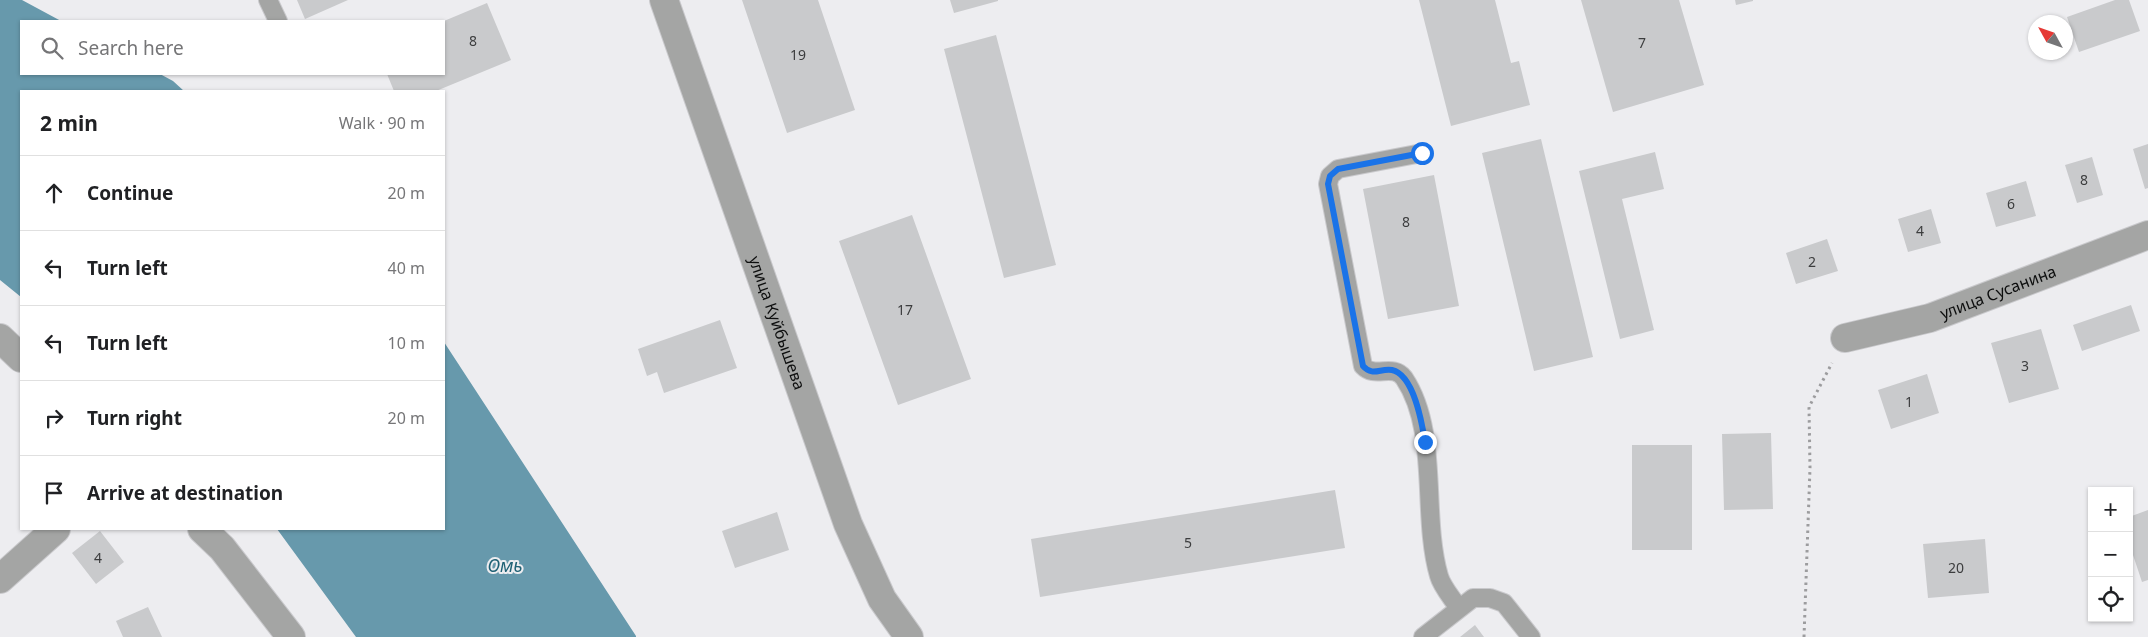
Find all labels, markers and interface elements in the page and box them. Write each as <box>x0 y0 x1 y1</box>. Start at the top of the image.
north arrow <box>2028 15 2073 60</box>
search box <box>20 20 445 75</box>
house number: 8 <box>469 31 477 50</box>
house number: 7 <box>1638 33 1646 52</box>
icon: search <box>38 34 66 62</box>
text: Search here <box>78 35 184 61</box>
house number: 19 <box>790 45 806 64</box>
text: 2 min <box>40 109 98 137</box>
text: Walk · 90 m <box>339 112 425 134</box>
route start <box>1411 142 1434 165</box>
house number: 8 <box>2080 170 2088 189</box>
icon: ahead <box>40 179 68 207</box>
text: Continue <box>87 180 173 206</box>
text: 20 m <box>388 182 425 204</box>
house number: 6 <box>2007 194 2015 213</box>
house number: 8 <box>1402 212 1410 231</box>
house number: 4 <box>1916 221 1924 240</box>
house number: 2 <box>1808 252 1816 271</box>
street label: улица Куйбышева <box>744 253 811 393</box>
icon: left <box>40 254 68 282</box>
text: Turn left <box>87 255 168 281</box>
text: 40 m <box>388 257 425 279</box>
street label: улица Сусанина <box>1937 260 2059 324</box>
house number: 17 <box>897 300 913 319</box>
icon: left <box>40 329 68 357</box>
text: Turn left <box>87 330 168 356</box>
text: 10 m <box>388 332 425 354</box>
house number: 3 <box>2021 356 2029 375</box>
house number: 1 <box>1905 392 1913 411</box>
icon: right <box>40 404 68 432</box>
text: Turn right <box>87 405 182 431</box>
text: 20 m <box>388 407 425 429</box>
route end <box>1414 431 1437 454</box>
icon: arrive <box>40 479 68 507</box>
text: Arrive at destination <box>87 480 283 506</box>
map controls <box>2088 487 2133 622</box>
button: + <box>2088 487 2133 532</box>
button: − <box>2088 532 2133 577</box>
house number: 5 <box>1184 533 1192 552</box>
house number: 4 <box>94 548 102 567</box>
water label: Омь <box>487 553 523 577</box>
house number: 20 <box>1948 558 1964 577</box>
button: locate <box>2088 577 2133 622</box>

